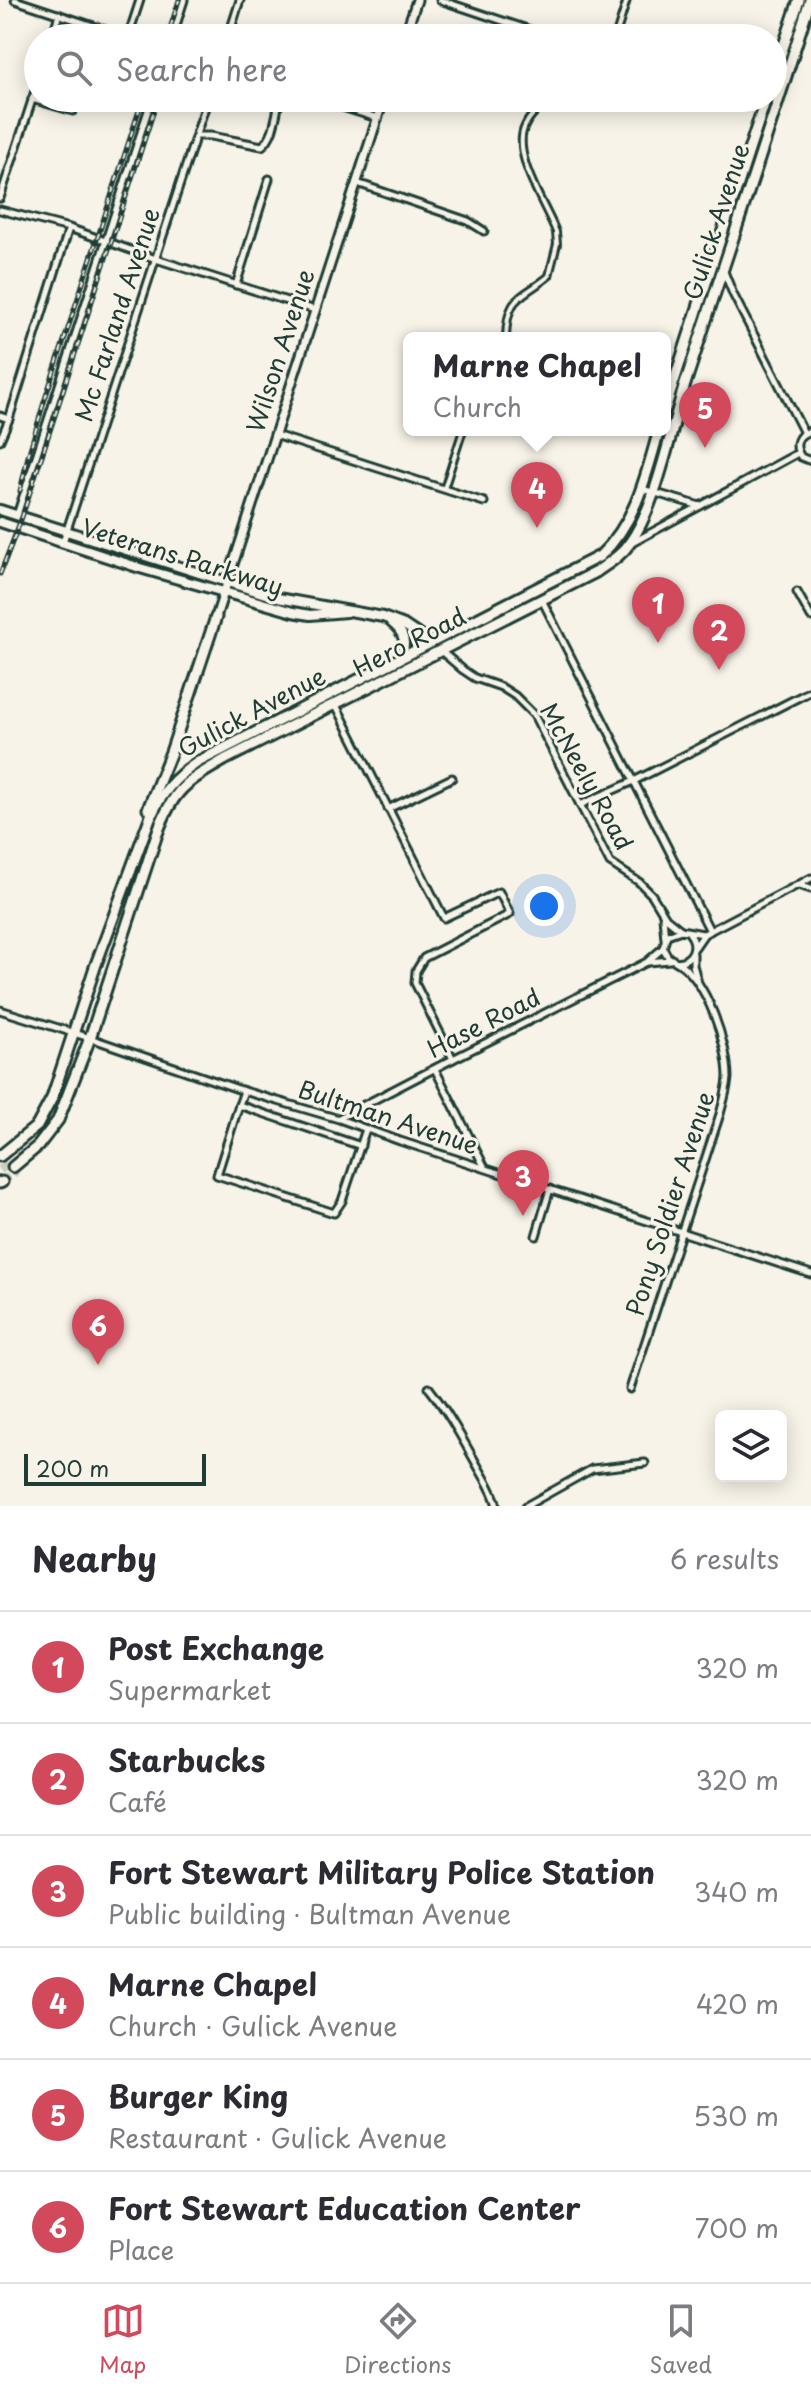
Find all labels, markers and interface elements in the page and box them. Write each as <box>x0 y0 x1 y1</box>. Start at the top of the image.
search box <box>24 24 787 112</box>
icon: search <box>52 46 96 90</box>
text: Search here <box>116 46 288 91</box>
street label: Gulick Avenue <box>673 139 757 304</box>
street label: Mc Farland Avenue <box>65 203 168 426</box>
street label: Wilson Avenue <box>236 264 322 437</box>
popup <box>403 332 671 436</box>
text: Marne Chapel <box>433 342 641 387</box>
pin: 5 <box>679 382 731 448</box>
text: Church <box>433 387 522 426</box>
pin: 4 <box>511 462 563 528</box>
street label: Veterans Parkway <box>77 508 288 604</box>
pin: 1 <box>632 577 684 643</box>
street label: Hero Road <box>346 597 472 685</box>
pin: 2 <box>693 604 745 670</box>
street label: Gulick Avenue <box>171 657 331 765</box>
street label: McNeely Road <box>532 696 643 856</box>
your location <box>524 886 564 926</box>
street label: Hase Road <box>420 978 546 1066</box>
street label: Bultman Avenue <box>294 1070 483 1162</box>
street label: Pony Soldier Avenue <box>616 1086 722 1320</box>
pin: 3 <box>497 1150 549 1216</box>
pin: 6 <box>72 1299 124 1365</box>
map controls <box>715 1410 787 1482</box>
button: layers <box>715 1410 787 1482</box>
scale bar <box>24 1450 206 1486</box>
text: 200 m <box>36 1451 109 1484</box>
text: Nearby <box>32 1532 157 1584</box>
text: 6 results <box>670 1539 779 1578</box>
text: Post Exchange <box>108 1625 324 1670</box>
text: 1 <box>52 1648 64 1687</box>
text: 320 m <box>695 1648 779 1687</box>
text: Supermarket <box>108 1670 271 1709</box>
text: Starbucks <box>108 1737 265 1782</box>
text: 2 <box>49 1760 67 1799</box>
text: 320 m <box>695 1760 779 1799</box>
text: Café <box>108 1782 167 1821</box>
text: Fort Stewart Military Police Station <box>108 1849 655 1894</box>
text: 3 <box>49 1872 67 1911</box>
text: 340 m <box>694 1872 779 1911</box>
text: Public building · Bultman Avenue <box>108 1894 511 1933</box>
text: Marne Chapel <box>108 1961 317 2006</box>
text: 4 <box>49 1984 67 2023</box>
text: 420 m <box>696 1984 779 2023</box>
text: Church · Gulick Avenue <box>108 2006 397 2045</box>
text: Burger King <box>108 2073 288 2118</box>
text: 5 <box>50 2096 66 2135</box>
text: 530 m <box>693 2096 779 2135</box>
text: Restaurant · Gulick Avenue <box>108 2118 447 2157</box>
text: Fort Stewart Education Center <box>108 2185 581 2230</box>
text: 6 <box>49 2208 67 2247</box>
text: 700 m <box>695 2208 779 2247</box>
text: Place <box>108 2230 174 2269</box>
tab: Map <box>99 2299 146 2380</box>
tab: Directions <box>344 2299 451 2380</box>
tab: Saved <box>649 2299 712 2380</box>

